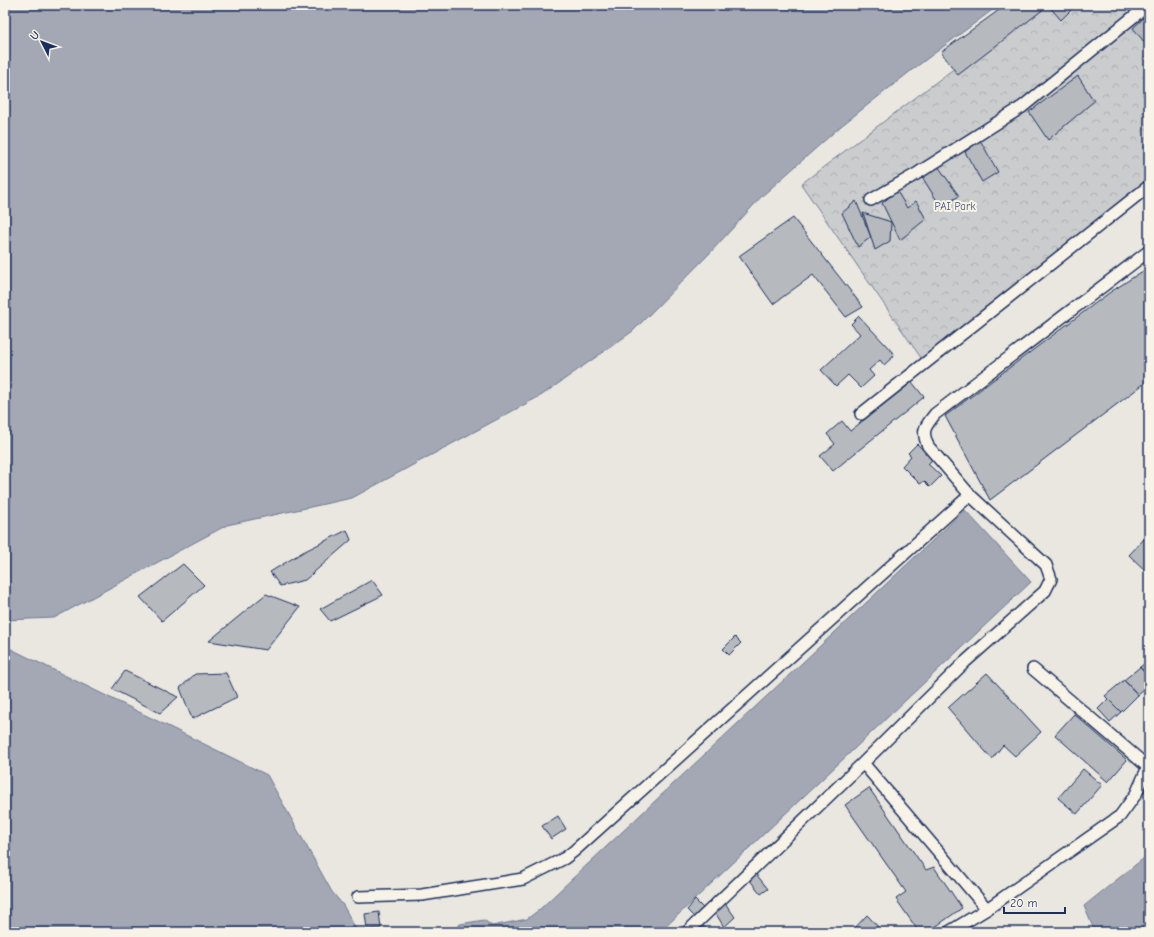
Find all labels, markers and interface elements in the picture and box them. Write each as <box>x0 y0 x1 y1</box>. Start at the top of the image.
north arrow <box>22 22 62 62</box>
text: U <box>28 29 42 43</box>
park label: PAI Park <box>934 200 976 213</box>
scale bar <box>1004 889 1065 915</box>
text: 20 m <box>1010 896 1038 910</box>

